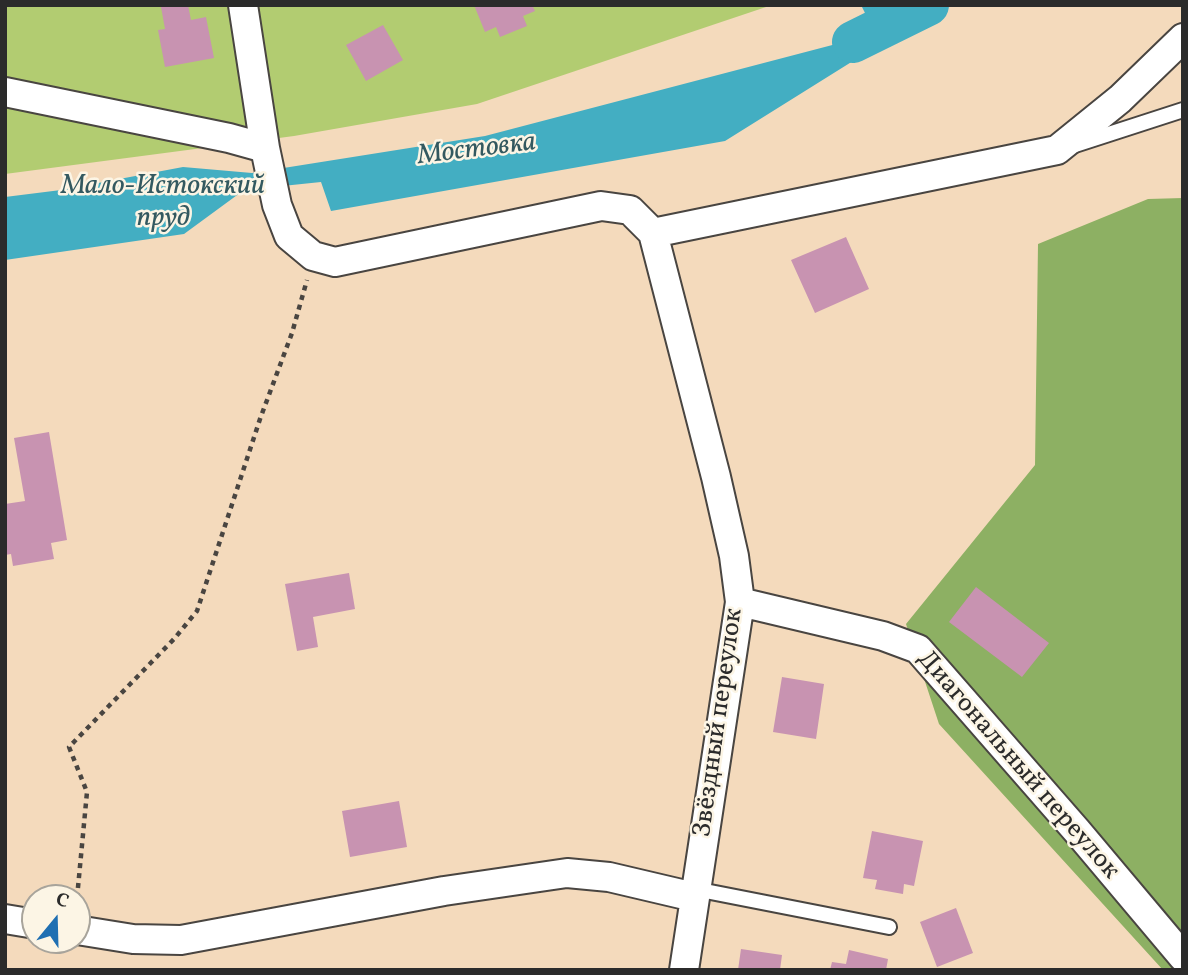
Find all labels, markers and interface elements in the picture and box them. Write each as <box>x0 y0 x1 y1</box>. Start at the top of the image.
water label: Мостовка <box>416 127 538 175</box>
water label: Мало-Истокский пруд <box>61 171 265 237</box>
street label: Звёздный переулок <box>688 606 752 840</box>
street label: Диагональный переулок <box>909 645 1125 887</box>
north arrow <box>21 884 91 954</box>
text: С <box>52 887 72 915</box>

